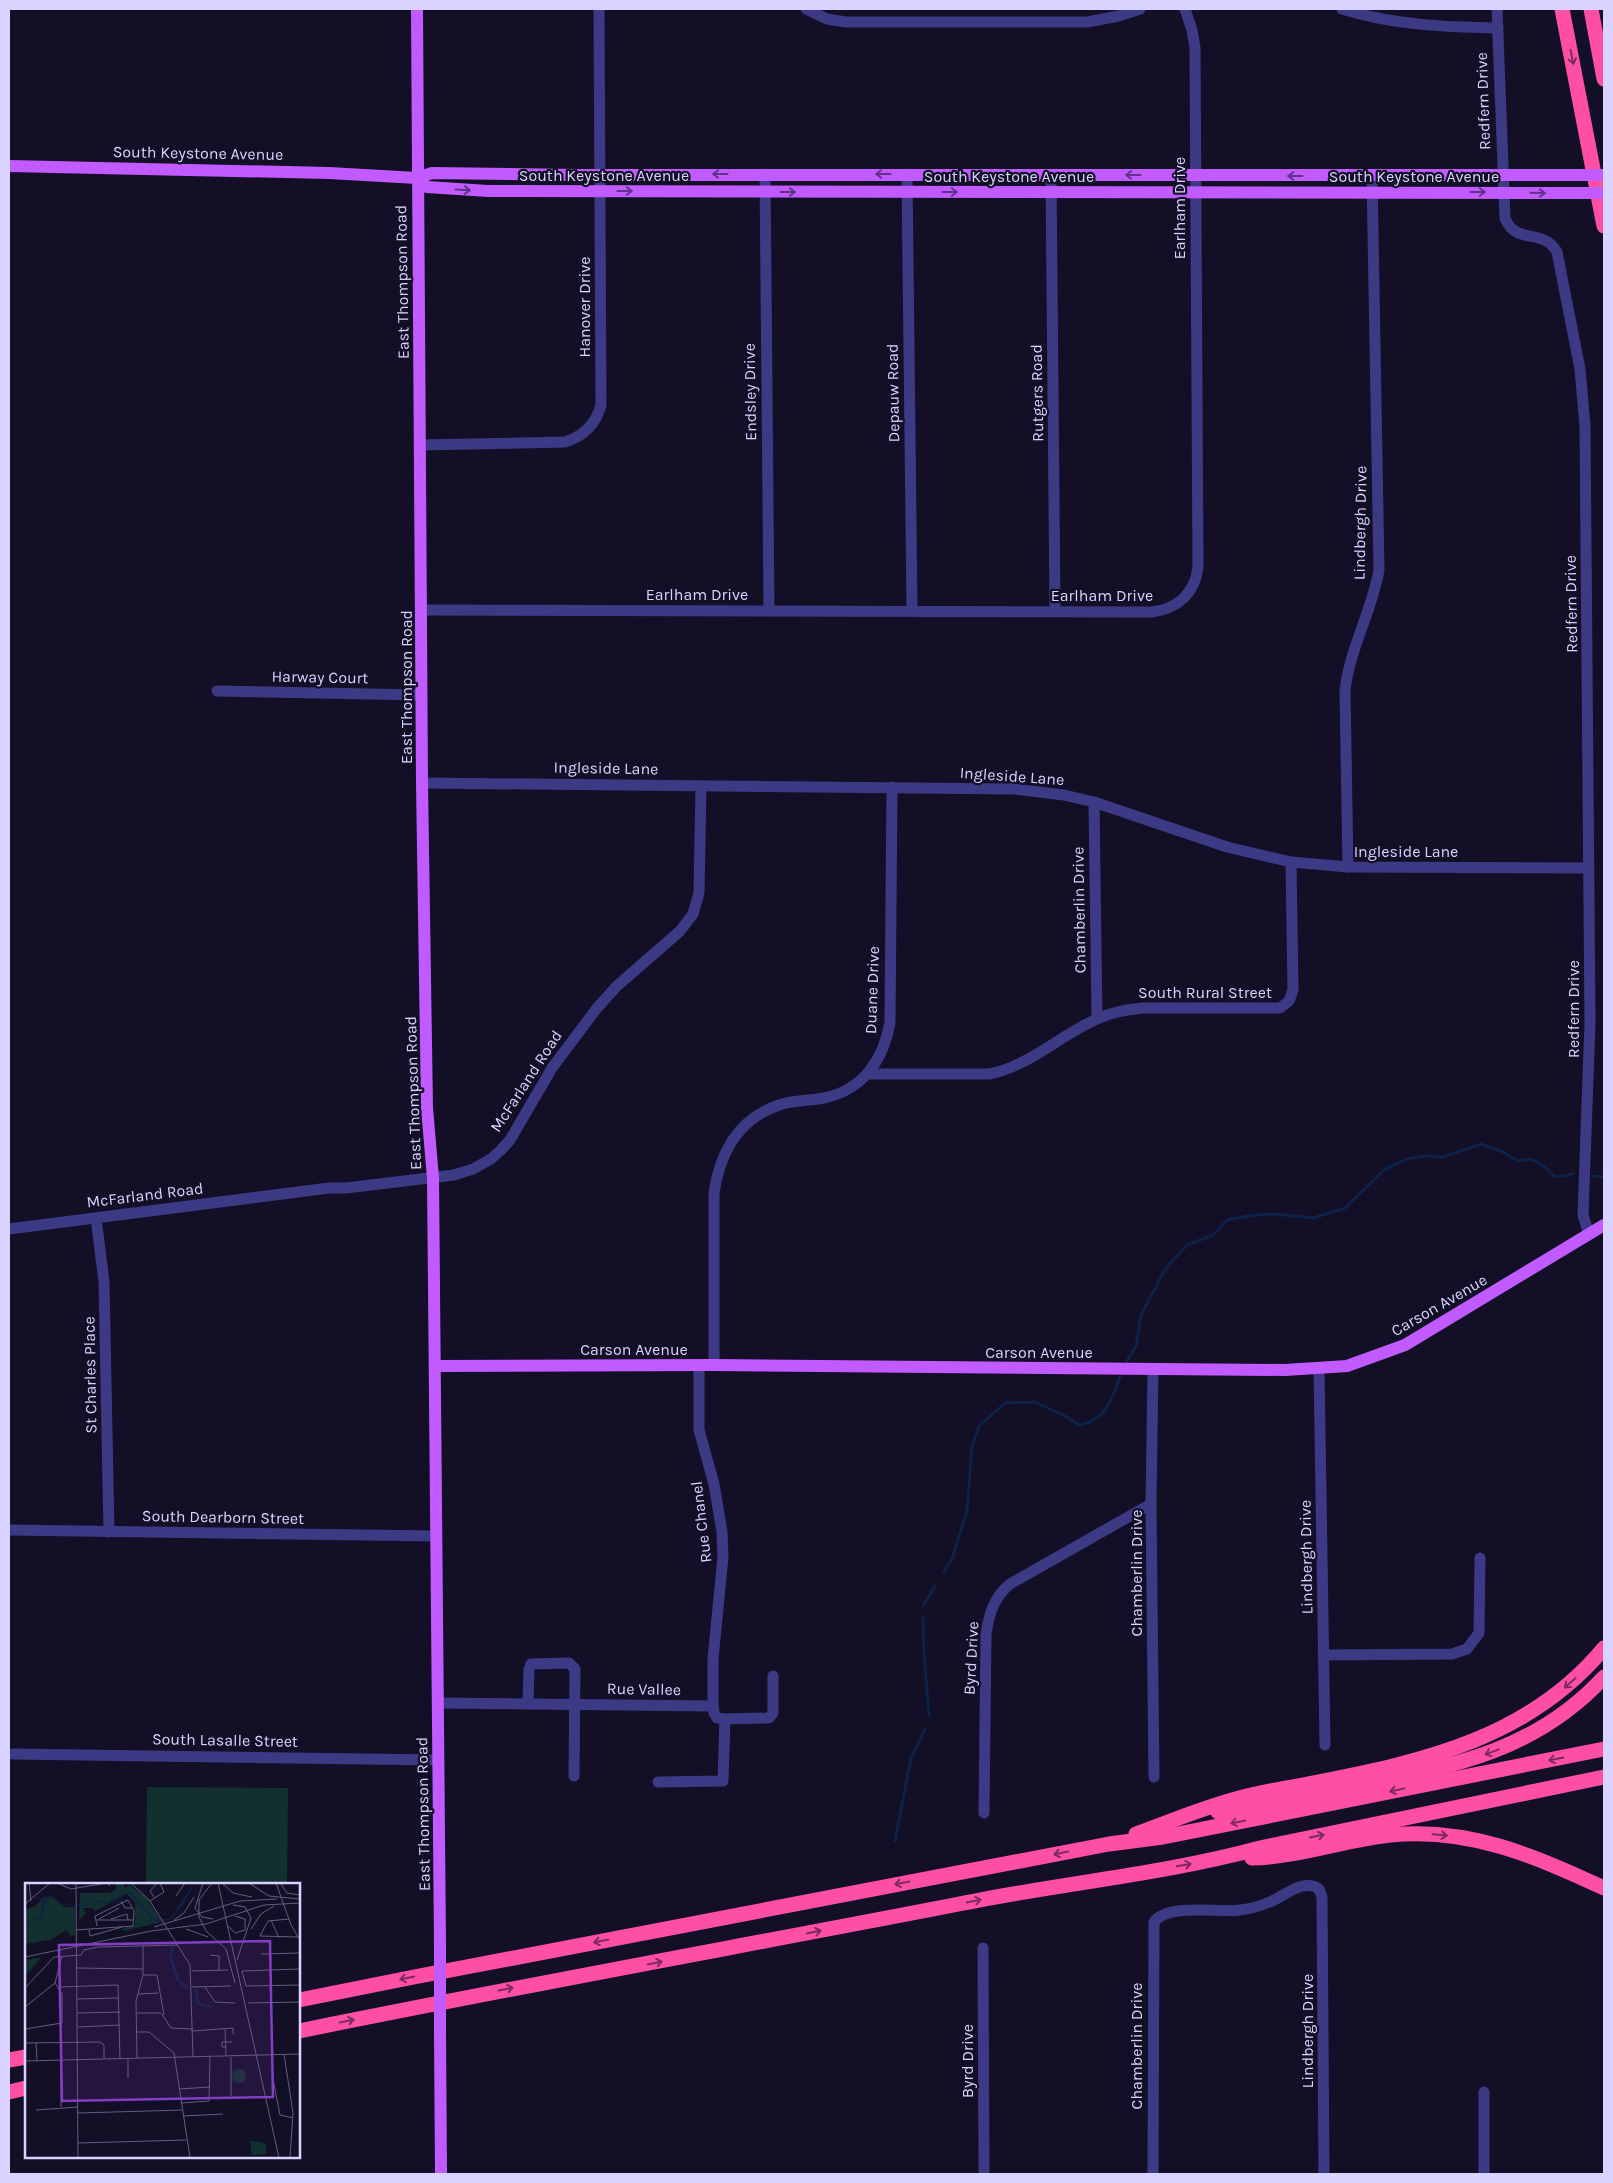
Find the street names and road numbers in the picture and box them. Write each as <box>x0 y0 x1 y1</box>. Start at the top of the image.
street label: Redfern Drive <box>1472 52 1494 150</box>
street label: South Keystone Avenue <box>113 142 283 164</box>
street label: Earlham Drive <box>1170 157 1189 259</box>
street label: South Keystone Avenue <box>519 166 689 185</box>
street label: South Keystone Avenue <box>924 167 1094 186</box>
street label: South Keystone Avenue <box>1329 167 1499 186</box>
street label: East Thompson Road <box>391 205 413 359</box>
street label: Hanover Drive <box>575 256 594 358</box>
street label: Endsley Drive <box>740 343 760 441</box>
street label: Depauw Road <box>883 343 903 443</box>
street label: Rutgers Road <box>1027 344 1047 442</box>
street label: Lindbergh Drive <box>1350 466 1370 580</box>
street label: Redfern Drive <box>1561 555 1581 653</box>
street label: Earlham Drive <box>646 585 748 604</box>
street label: Earlham Drive <box>1051 586 1153 605</box>
street label: East Thompson Road <box>397 610 416 764</box>
street label: Harway Court <box>271 667 369 687</box>
street label: Ingleside Lane <box>553 758 659 778</box>
street label: Ingleside Lane <box>959 763 1065 789</box>
street label: Ingleside Lane <box>1354 842 1458 861</box>
street label: Chamberlin Drive <box>1068 846 1090 974</box>
street label: Duane Drive <box>861 946 883 1034</box>
street label: Redfern Drive <box>1564 960 1583 1058</box>
street label: South Rural Street <box>1138 983 1272 1002</box>
street label: East Thompson Road <box>401 1016 425 1170</box>
street label: McFarland Road <box>486 1027 566 1135</box>
street label: McFarland Road <box>86 1178 204 1212</box>
street label: Carson Avenue <box>1388 1270 1490 1340</box>
street label: St Charles Place <box>79 1316 101 1434</box>
street label: Carson Avenue <box>580 1340 688 1359</box>
street label: Carson Avenue <box>985 1343 1093 1362</box>
street label: Rue Chanel <box>687 1480 715 1564</box>
street label: Lindbergh Drive <box>1296 1500 1316 1614</box>
street label: South Dearborn Street <box>142 1506 304 1528</box>
street label: Chamberlin Drive <box>1127 1510 1146 1636</box>
street label: Byrd Drive <box>960 1621 982 1695</box>
street label: Rue Vallee <box>607 1679 681 1699</box>
street label: South Lasalle Street <box>152 1729 298 1751</box>
street label: East Thompson Road <box>412 1737 434 1891</box>
street label: Lindbergh Drive <box>1298 1974 1317 2088</box>
street label: Chamberlin Drive <box>1127 1983 1146 2109</box>
street label: Byrd Drive <box>958 2024 977 2098</box>

